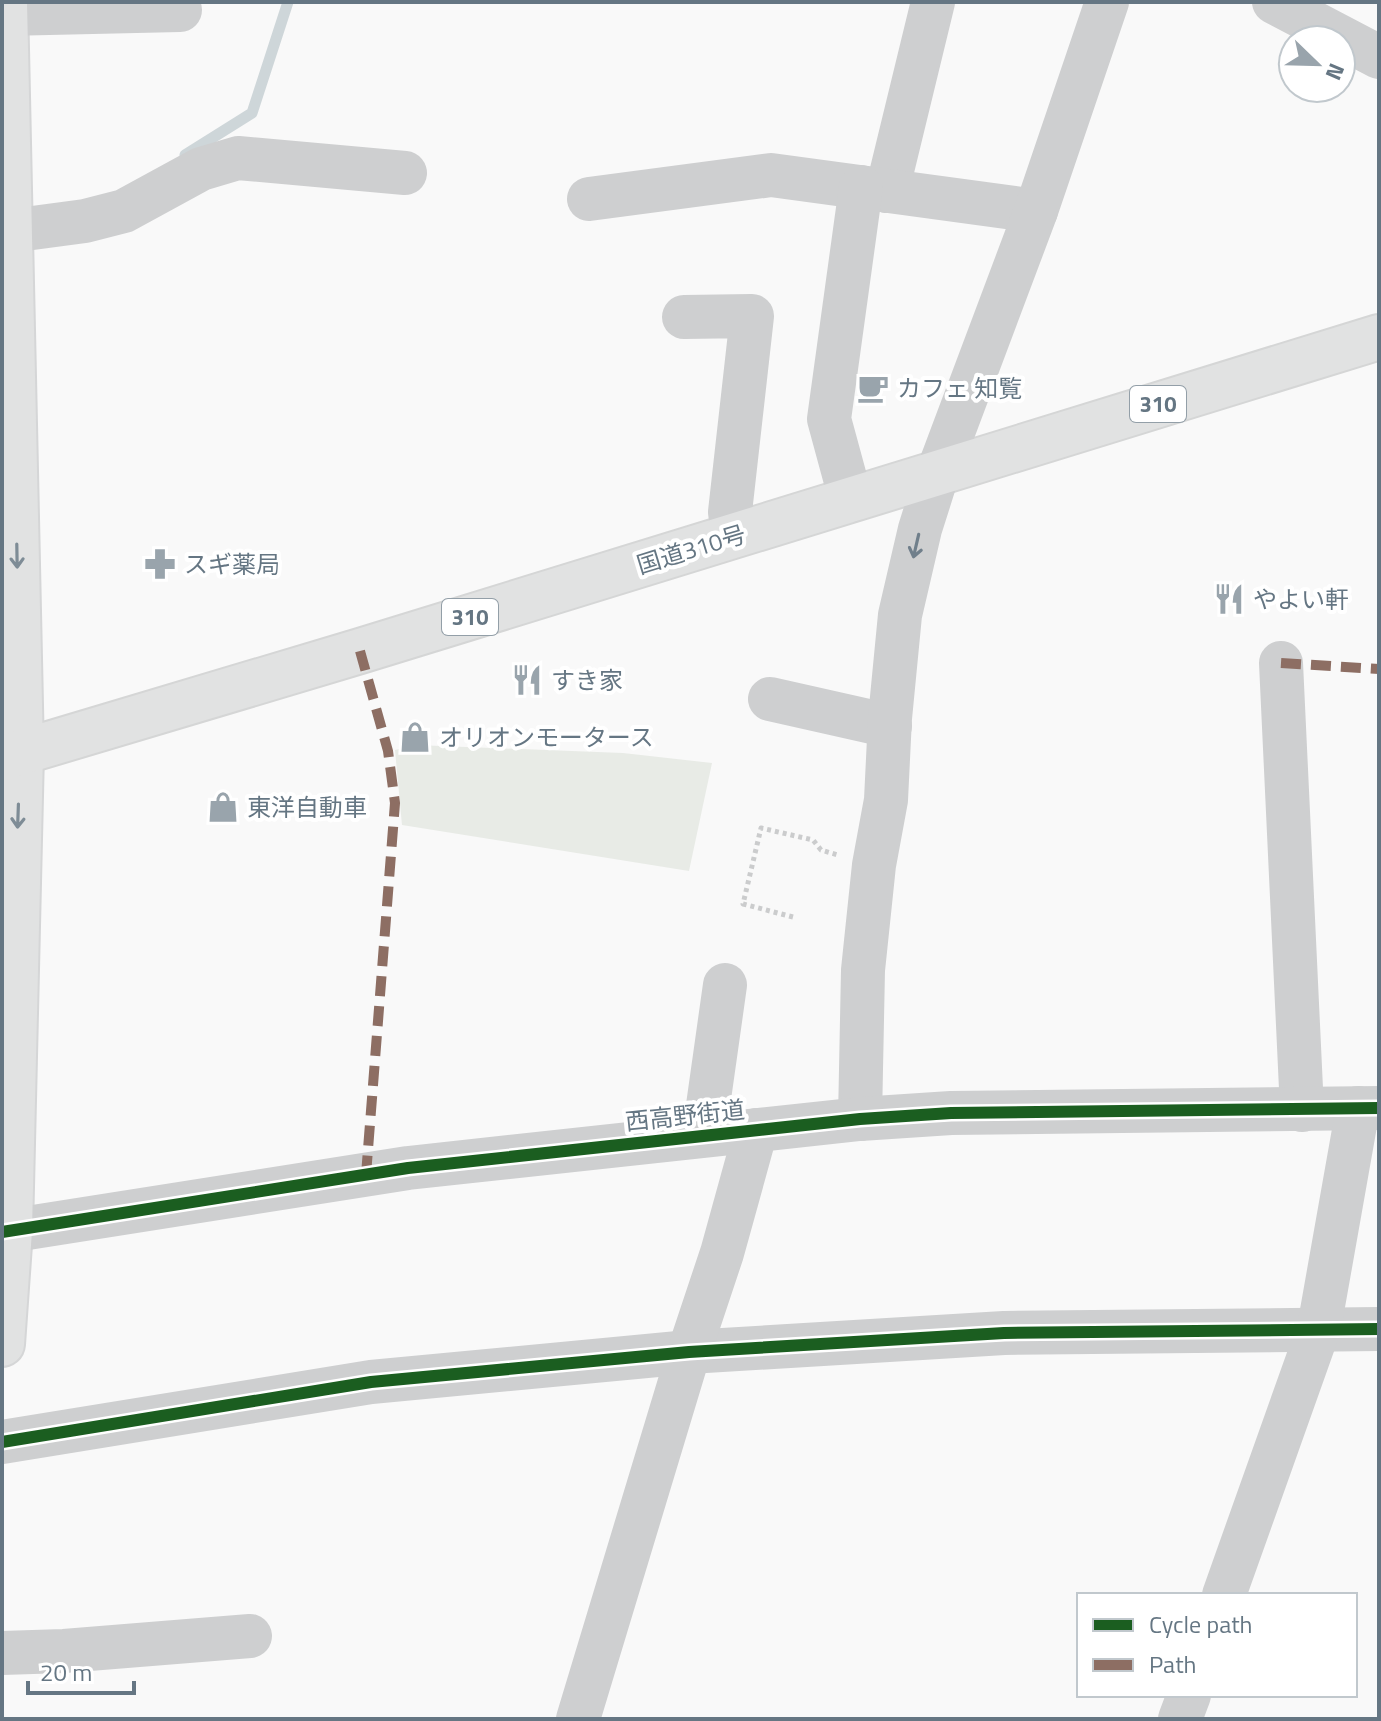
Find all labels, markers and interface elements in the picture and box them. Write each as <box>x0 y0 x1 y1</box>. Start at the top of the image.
north arrow <box>1277 24 1357 104</box>
text: N <box>1317 58 1354 85</box>
place label: カフェ 知覧 <box>897 370 1022 406</box>
cafe icon: カフェ 知覧 <box>856 371 890 405</box>
road number: 310 <box>1130 386 1186 422</box>
street label: 国道310号 <box>632 515 750 583</box>
one-way arrow <box>908 533 923 559</box>
one-way arrow <box>9 542 25 569</box>
place label: スギ薬局 <box>184 546 280 582</box>
pharmacy icon: スギ薬局 <box>143 547 177 581</box>
place label: やよい軒 <box>1253 581 1349 617</box>
restaurant icon: やよい軒 <box>1212 582 1246 616</box>
road number: 310 <box>442 599 498 635</box>
place label: すき家 <box>551 662 623 698</box>
restaurant icon: すき家 <box>510 663 544 697</box>
place label: オリオンモータース <box>439 719 654 755</box>
shop icon: オリオンモータース <box>398 720 432 754</box>
place label: 東洋自動車 <box>247 789 367 825</box>
shop icon: 東洋自動車 <box>206 790 240 824</box>
one-way arrow <box>11 802 26 829</box>
street label: 西高野街道 <box>623 1091 747 1139</box>
legend <box>1077 1593 1357 1697</box>
text: Cycle path <box>1149 1606 1252 1642</box>
scale bar <box>28 1645 134 1695</box>
text: Path <box>1149 1646 1196 1682</box>
text: 20 m <box>40 1654 92 1690</box>

